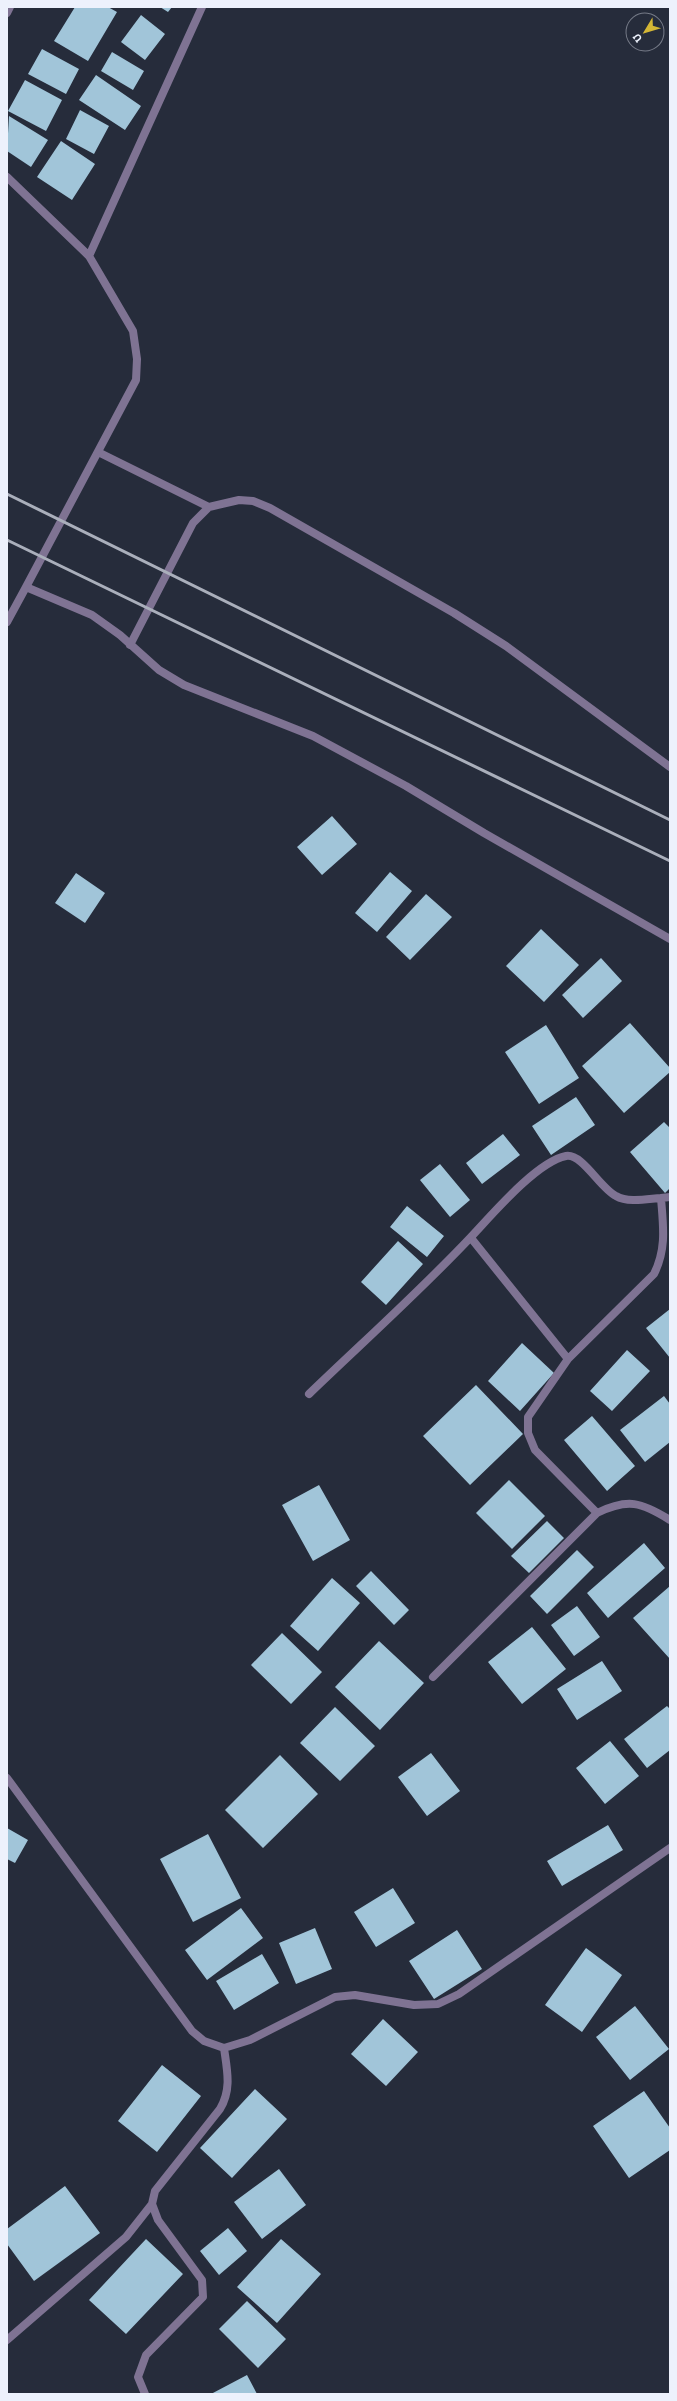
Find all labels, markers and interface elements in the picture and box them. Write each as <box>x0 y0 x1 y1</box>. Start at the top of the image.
north arrow <box>625 12 665 52</box>
text: U <box>630 31 645 45</box>

